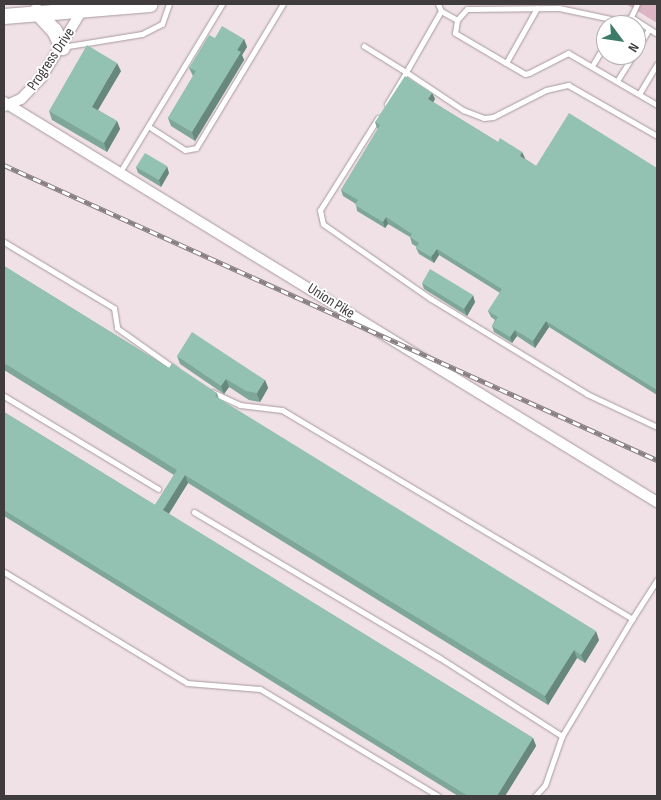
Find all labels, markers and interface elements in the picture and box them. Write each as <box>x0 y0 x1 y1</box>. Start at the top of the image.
north arrow <box>596 15 646 65</box>
street label: Progress Drive <box>23 24 79 94</box>
text: N <box>624 40 643 55</box>
street label: Union Pike <box>304 280 358 322</box>

